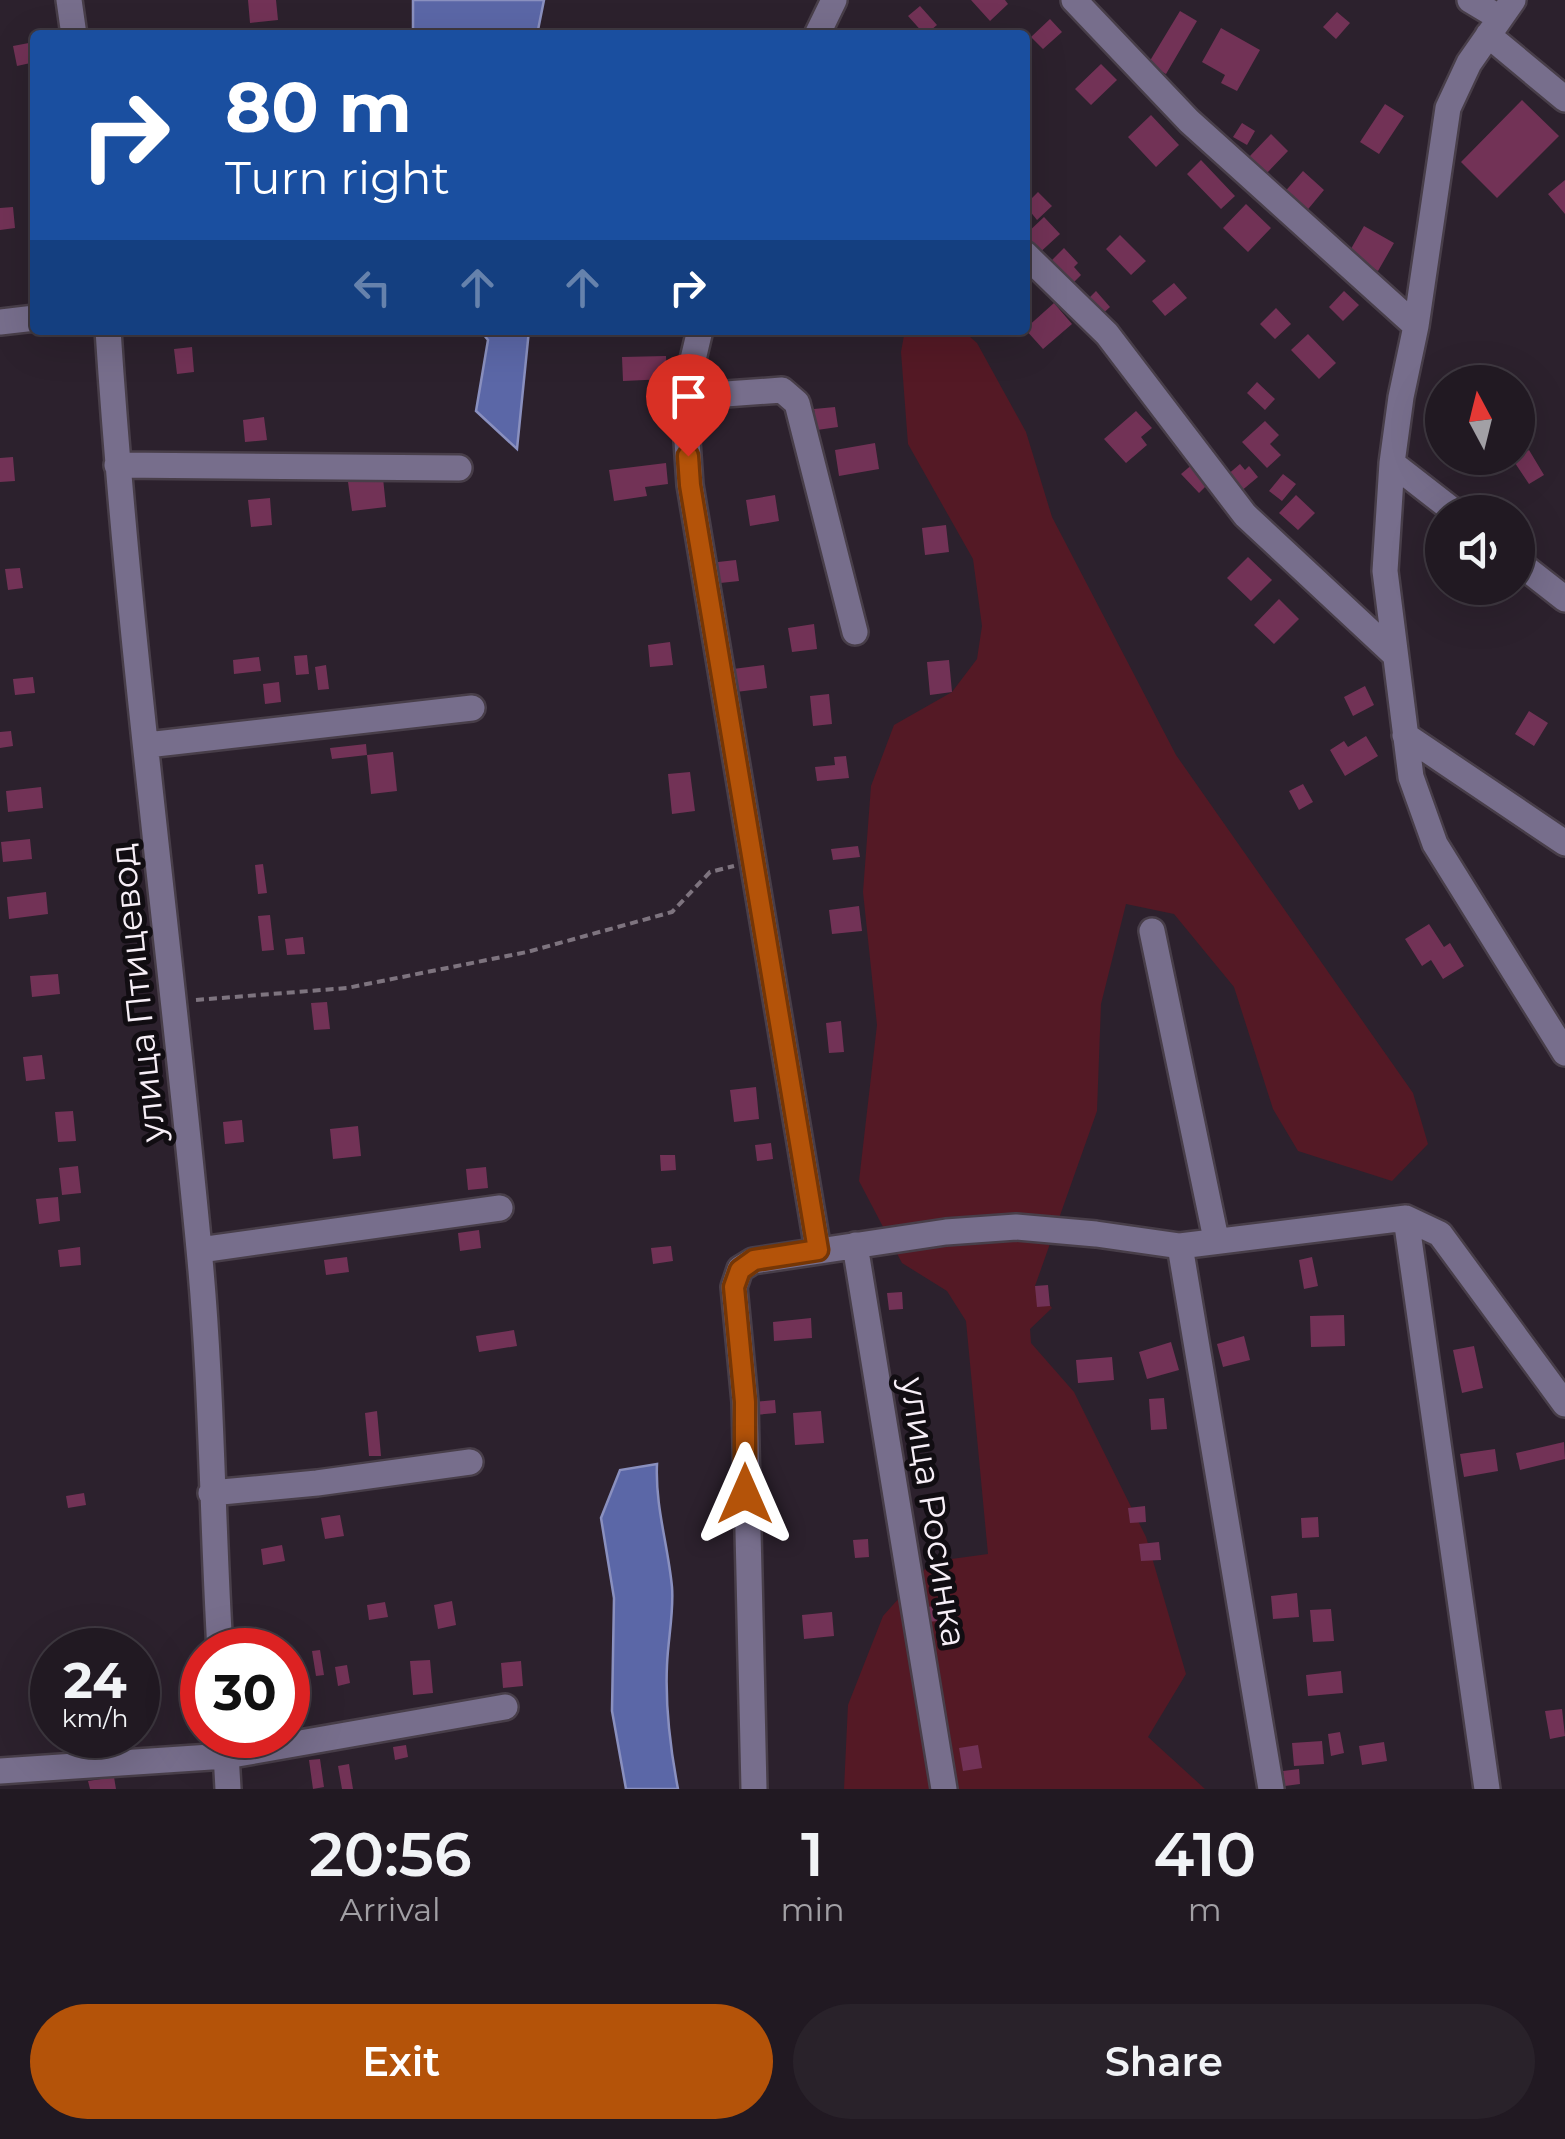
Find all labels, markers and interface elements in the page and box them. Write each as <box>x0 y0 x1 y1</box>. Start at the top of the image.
text: 80 m <box>225 64 412 150</box>
icon: right <box>60 70 190 200</box>
text: Turn right <box>225 150 450 205</box>
icon: left <box>345 260 400 315</box>
icon: ahead <box>450 260 505 315</box>
icon: ahead <box>555 260 610 315</box>
icon: right <box>660 260 715 315</box>
pin <box>646 354 731 457</box>
north arrow <box>1425 365 1535 475</box>
map controls <box>1425 365 1535 605</box>
icon: arrive <box>661 369 716 424</box>
button: sound <box>1425 495 1535 605</box>
street label: улица Птицевод <box>100 842 174 1145</box>
street label: улица Росинка <box>891 1373 977 1650</box>
position arrow <box>693 1442 797 1546</box>
speed limit sign: 30 <box>180 1628 310 1758</box>
text: 24 <box>63 1650 127 1711</box>
text: km/h <box>62 1703 128 1733</box>
text: 20:56 <box>309 1818 472 1891</box>
text: 1 <box>801 1818 824 1891</box>
text: 410 <box>1154 1818 1256 1891</box>
text: Arrival <box>340 1890 441 1929</box>
text: min <box>780 1890 845 1929</box>
text: m <box>1188 1890 1222 1929</box>
button: Exit <box>30 2004 773 2119</box>
button: Share <box>793 2004 1535 2119</box>

